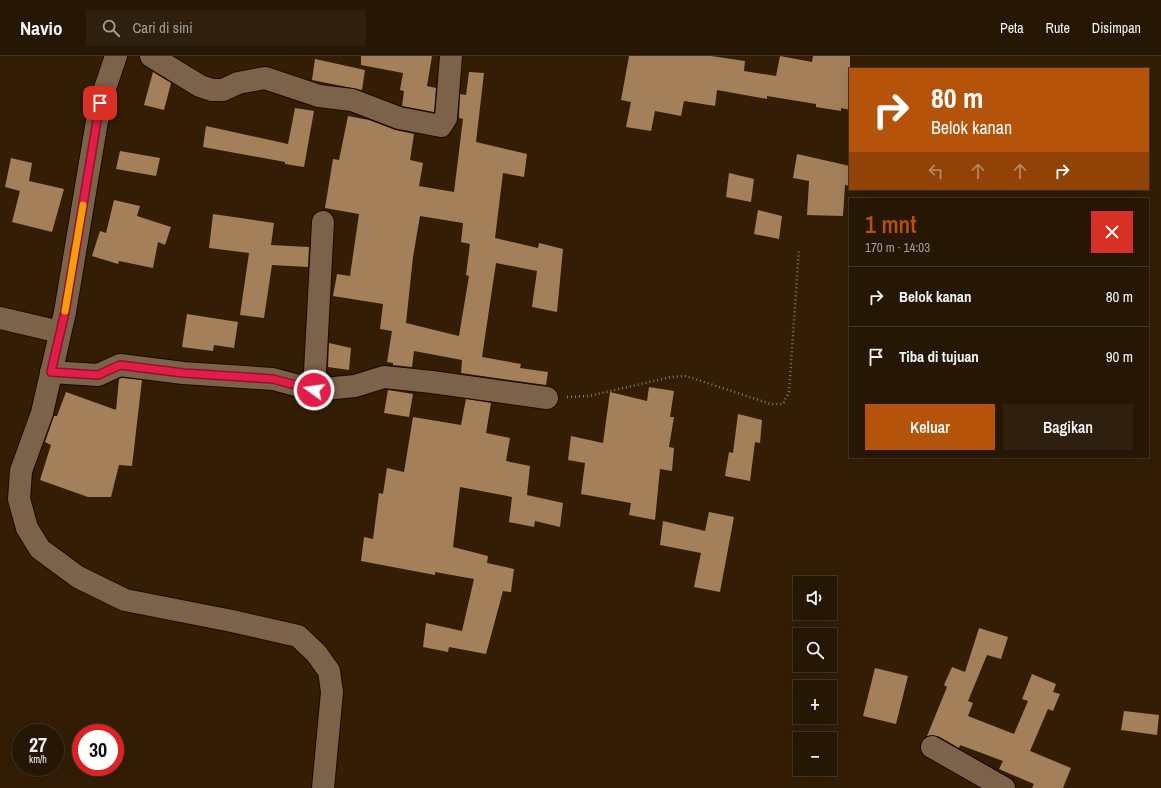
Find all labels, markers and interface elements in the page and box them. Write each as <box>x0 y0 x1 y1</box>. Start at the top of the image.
search box <box>86 10 366 46</box>
text: Navio <box>20 15 62 41</box>
icon: search <box>100 17 122 39</box>
text: Cari di sini <box>132 17 193 38</box>
text: Peta <box>1000 19 1024 37</box>
text: Rute <box>1046 19 1070 37</box>
text: Disimpan <box>1092 19 1141 37</box>
text: 80 m <box>931 79 983 117</box>
icon: right <box>865 84 917 136</box>
pin <box>83 86 117 120</box>
icon: arrive <box>89 92 111 114</box>
text: Belok kanan <box>931 115 1012 140</box>
icon: left <box>925 160 947 182</box>
icon: ahead <box>967 160 989 182</box>
icon: ahead <box>1009 160 1031 182</box>
icon: right <box>1051 160 1073 182</box>
text: 1 mnt <box>865 208 916 240</box>
button: close <box>1091 211 1133 253</box>
text: 170 m · 14:03 <box>865 239 930 256</box>
icon: right <box>865 286 887 308</box>
text: Belok kanan <box>899 286 971 307</box>
text: 80 m <box>1106 286 1133 307</box>
icon: arrive <box>865 346 887 368</box>
text: Tiba di tujuan <box>899 346 979 367</box>
text: 90 m <box>1106 346 1133 367</box>
position arrow <box>293 369 335 411</box>
button: Keluar <box>865 404 995 450</box>
button: Bagikan <box>1003 404 1133 450</box>
map controls <box>793 576 837 776</box>
button: sound <box>793 576 837 620</box>
button: search <box>793 628 837 672</box>
button: + <box>793 680 837 724</box>
speed limit sign: 30 <box>72 724 124 776</box>
text: 27 <box>29 731 47 758</box>
button: − <box>793 732 837 776</box>
text: km/h <box>29 753 47 766</box>

